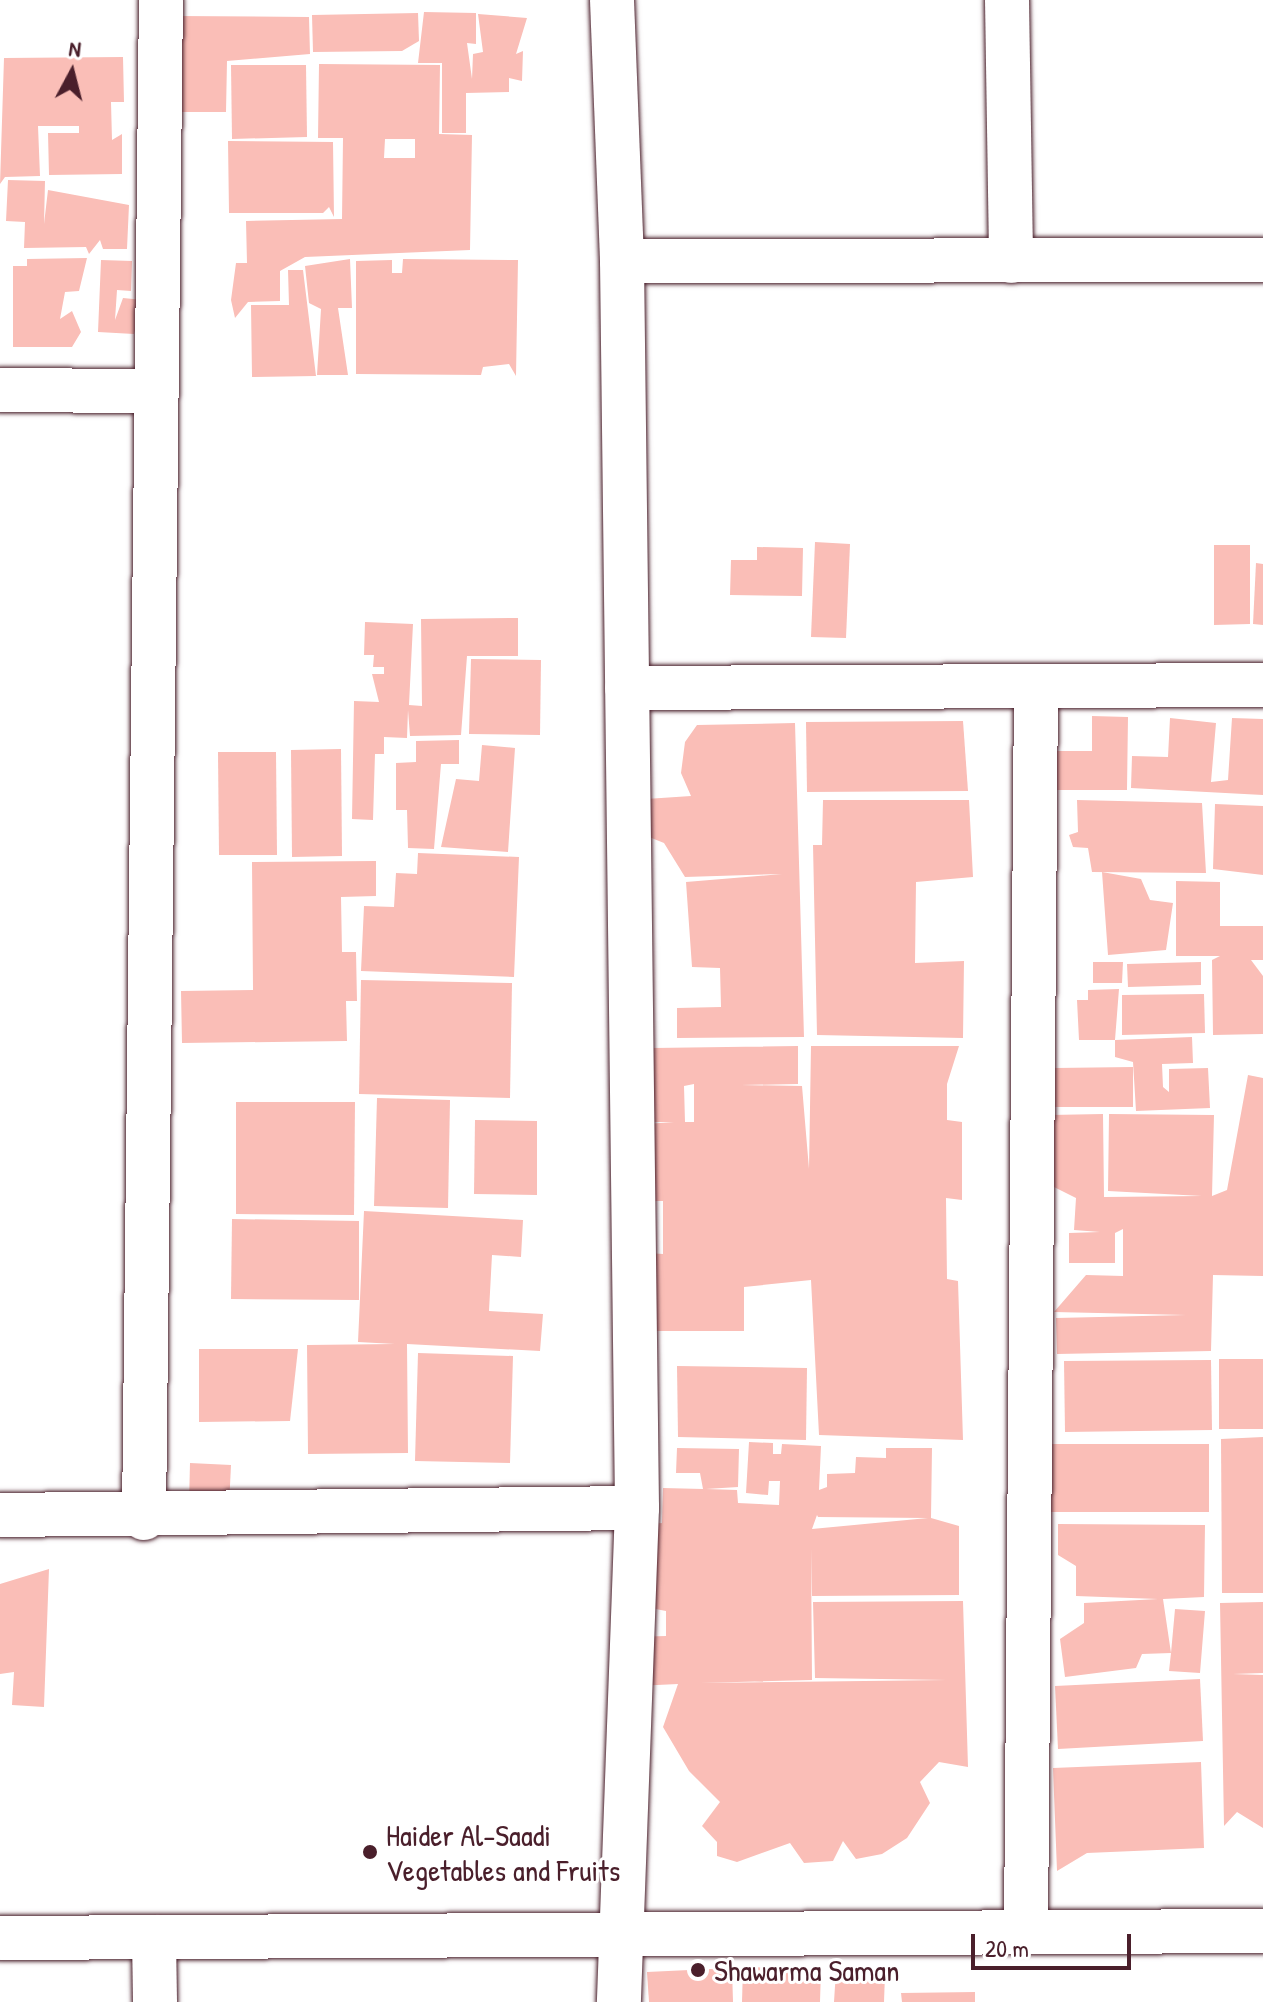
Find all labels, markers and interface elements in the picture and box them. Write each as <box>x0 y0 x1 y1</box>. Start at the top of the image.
north arrow <box>32 32 112 112</box>
text: N <box>67 33 83 64</box>
place label: Haider Al-Saadi Vegetables and Fruits <box>386 1817 620 1888</box>
marker: Haider Al-Saadi Vegetables and Fruits <box>361 1843 379 1861</box>
scale bar <box>975 1918 1135 1968</box>
text: 20 m <box>985 1932 1029 1964</box>
place label: Shawarma Saman <box>714 1952 900 1988</box>
marker: Shawarma Saman <box>689 1961 707 1979</box>

